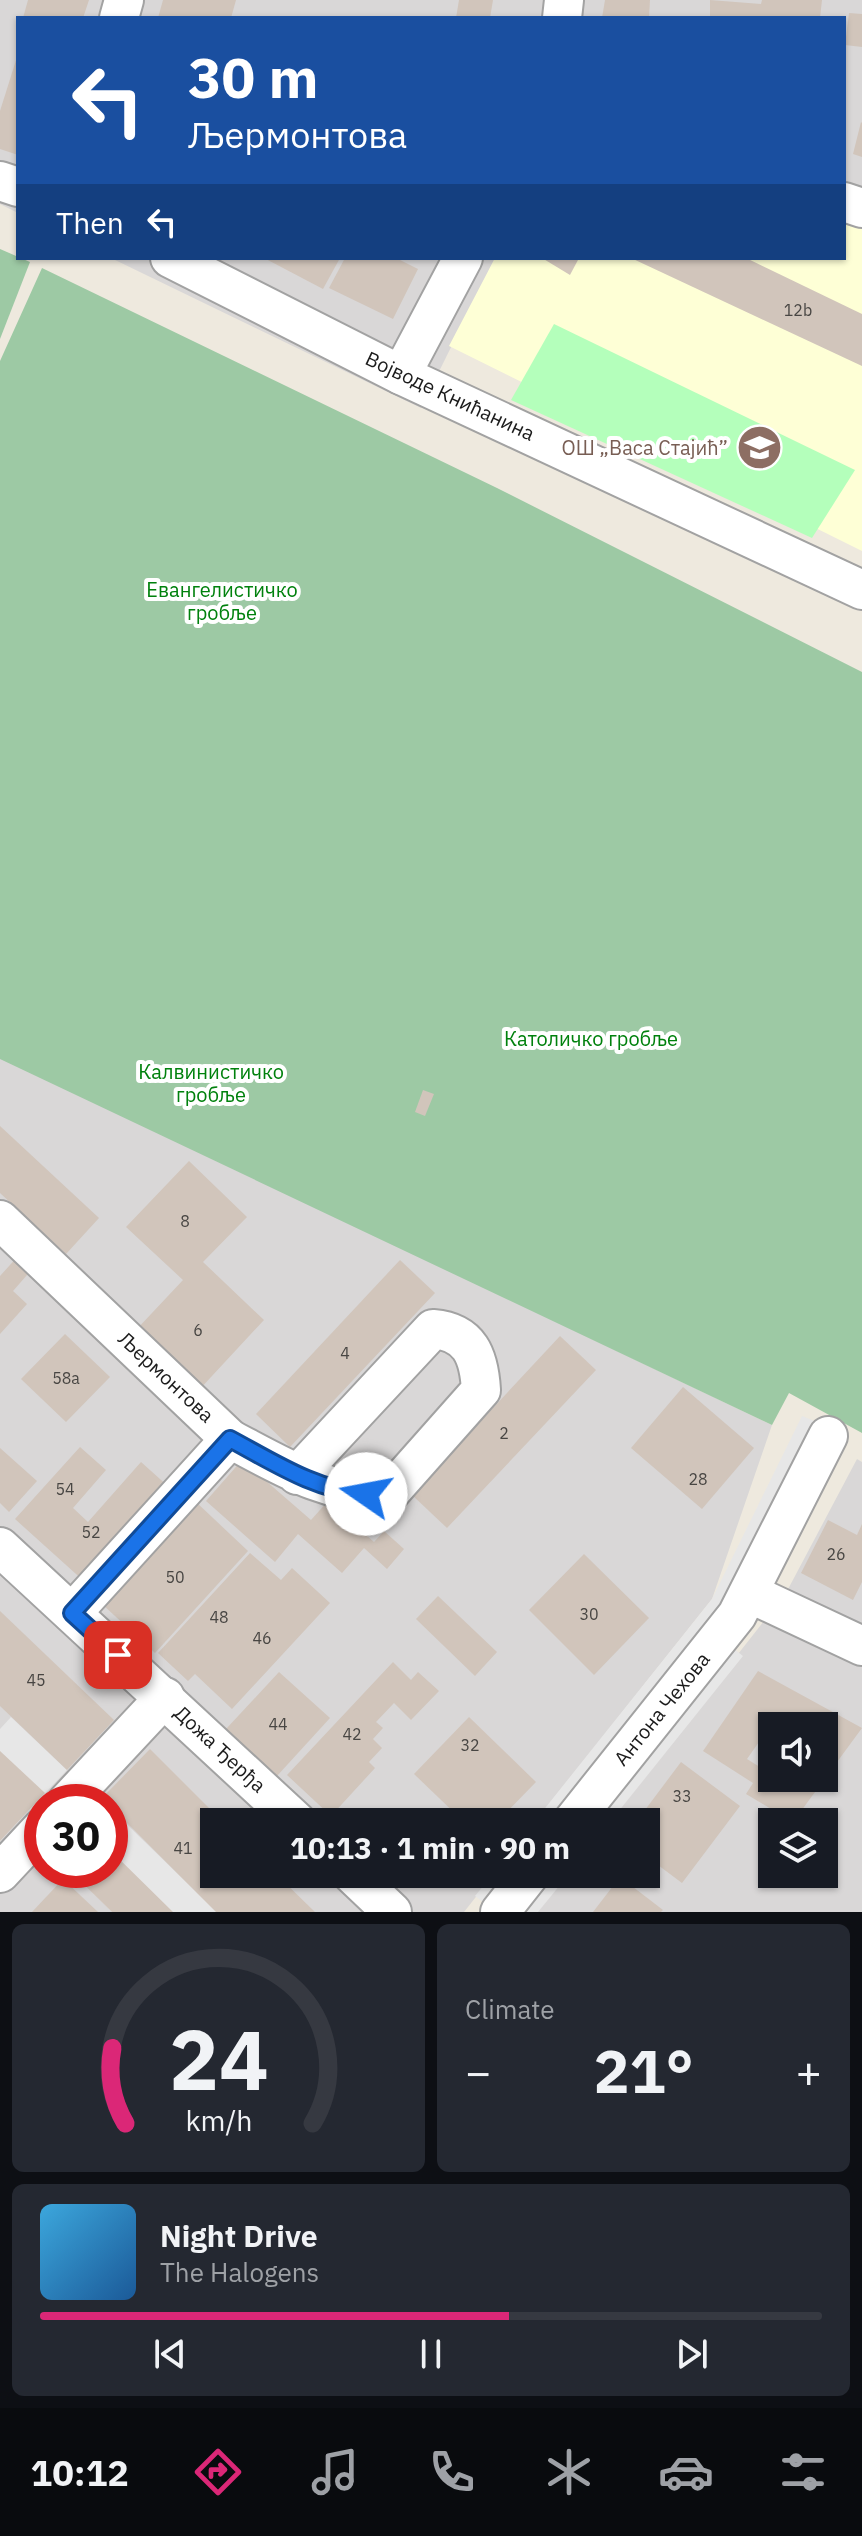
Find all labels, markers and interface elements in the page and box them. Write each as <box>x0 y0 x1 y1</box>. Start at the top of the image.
text: 30 m <box>188 41 318 113</box>
icon: left <box>56 48 160 152</box>
text: Љермонтова <box>188 111 407 158</box>
icon: left <box>140 200 184 244</box>
text: Then <box>56 203 124 242</box>
house number: 12b <box>784 300 812 320</box>
street label: Војводе Книћанина <box>361 344 539 447</box>
school or university icon: ОШ „Васа Стајић” <box>735 424 783 472</box>
place label: ОШ „Васа Стајић” <box>562 434 728 461</box>
park label: Евангелистичко гробље <box>146 576 298 626</box>
park label: Католичко гробље <box>504 1025 678 1052</box>
park label: Калвинистичко гробље <box>138 1058 284 1108</box>
house number: 8 <box>180 1211 190 1231</box>
house number: 6 <box>193 1320 203 1340</box>
street label: Љермонтова <box>113 1325 220 1428</box>
house number: 4 <box>340 1343 350 1363</box>
house number: 58a <box>52 1368 80 1388</box>
house number: 2 <box>499 1423 509 1443</box>
position arrow <box>324 1452 408 1536</box>
house number: 28 <box>688 1469 708 1489</box>
house number: 54 <box>55 1479 75 1499</box>
house number: 52 <box>81 1522 101 1542</box>
house number: 26 <box>826 1544 846 1564</box>
house number: 50 <box>165 1567 185 1587</box>
house number: 30 <box>579 1604 599 1624</box>
house number: 48 <box>209 1607 229 1627</box>
pin <box>84 1621 152 1689</box>
house number: 46 <box>252 1628 272 1648</box>
icon: arrive <box>96 1633 140 1677</box>
street label: Антона Чехова <box>608 1646 716 1771</box>
house number: 45 <box>26 1670 46 1690</box>
street label: Дожа Ђерђа <box>169 1699 272 1798</box>
map controls <box>758 1712 838 1888</box>
button: sound <box>758 1712 838 1792</box>
house number: 44 <box>268 1714 288 1734</box>
house number: 42 <box>342 1724 362 1744</box>
house number: 32 <box>460 1735 480 1755</box>
speed limit sign: 30 <box>24 1784 128 1888</box>
house number: 33 <box>672 1786 692 1806</box>
button: layers <box>758 1808 838 1888</box>
text: 10:13 · 1 min · 90 m <box>290 1828 570 1867</box>
house number: 41 <box>173 1838 193 1858</box>
text: Climate <box>465 1992 555 2026</box>
text: 24 <box>169 2005 268 2113</box>
text: 21° <box>593 2031 694 2110</box>
text: − <box>465 2043 491 2100</box>
text: + <box>796 2043 822 2100</box>
text: km/h <box>185 2102 252 2139</box>
text: Night Drive <box>160 2216 318 2255</box>
text: The Halogens <box>160 2255 319 2289</box>
icon: previous <box>148 2332 192 2376</box>
icon: pause <box>409 2332 453 2376</box>
icon: next <box>670 2332 714 2376</box>
icon: directions <box>190 2444 246 2500</box>
icon: music <box>307 2444 363 2500</box>
icon: phone <box>424 2444 480 2500</box>
icon: climate <box>541 2444 597 2500</box>
icon: car <box>658 2444 714 2500</box>
icon: filters <box>775 2444 831 2500</box>
text: 10:12 <box>31 2449 129 2496</box>

